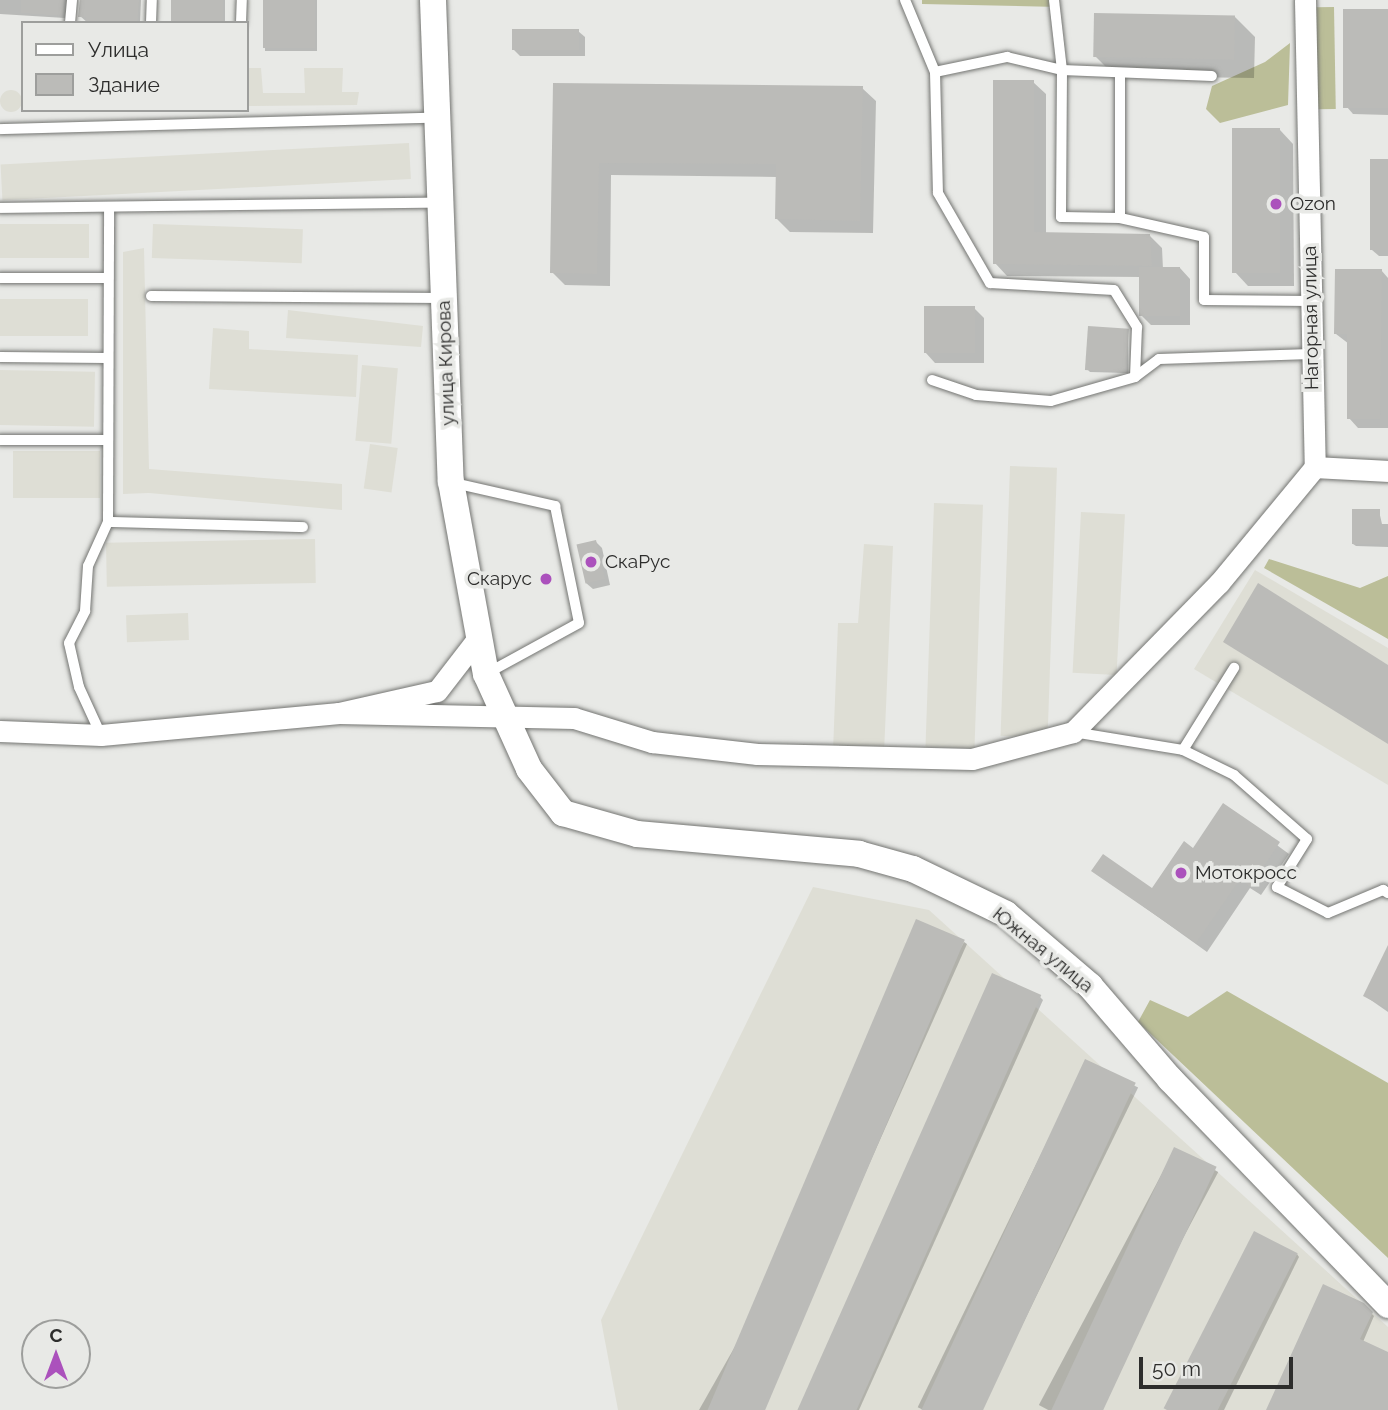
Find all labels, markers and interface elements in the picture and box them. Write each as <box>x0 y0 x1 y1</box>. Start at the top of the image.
legend <box>21 21 248 112</box>
text: Улица <box>88 37 149 62</box>
text: Здание <box>88 72 160 97</box>
place label: Ozon <box>1290 193 1336 215</box>
marker: Ozon <box>1268 196 1284 212</box>
street label: Нагорная улица <box>1298 245 1324 391</box>
street label: улица Кирова <box>432 300 460 426</box>
place label: СкаРус <box>605 551 670 573</box>
marker: СкаРус <box>583 554 599 570</box>
place label: Скарус <box>467 568 532 590</box>
marker: Скарус <box>538 571 554 587</box>
place label: Мотокросс <box>1195 862 1297 884</box>
marker: Мотокросс <box>1173 865 1189 881</box>
street label: Южная улица <box>988 902 1098 998</box>
north arrow <box>21 1319 91 1389</box>
text: С <box>49 1324 63 1346</box>
scale bar <box>1143 1344 1297 1388</box>
text: 50 m <box>1152 1356 1201 1381</box>

